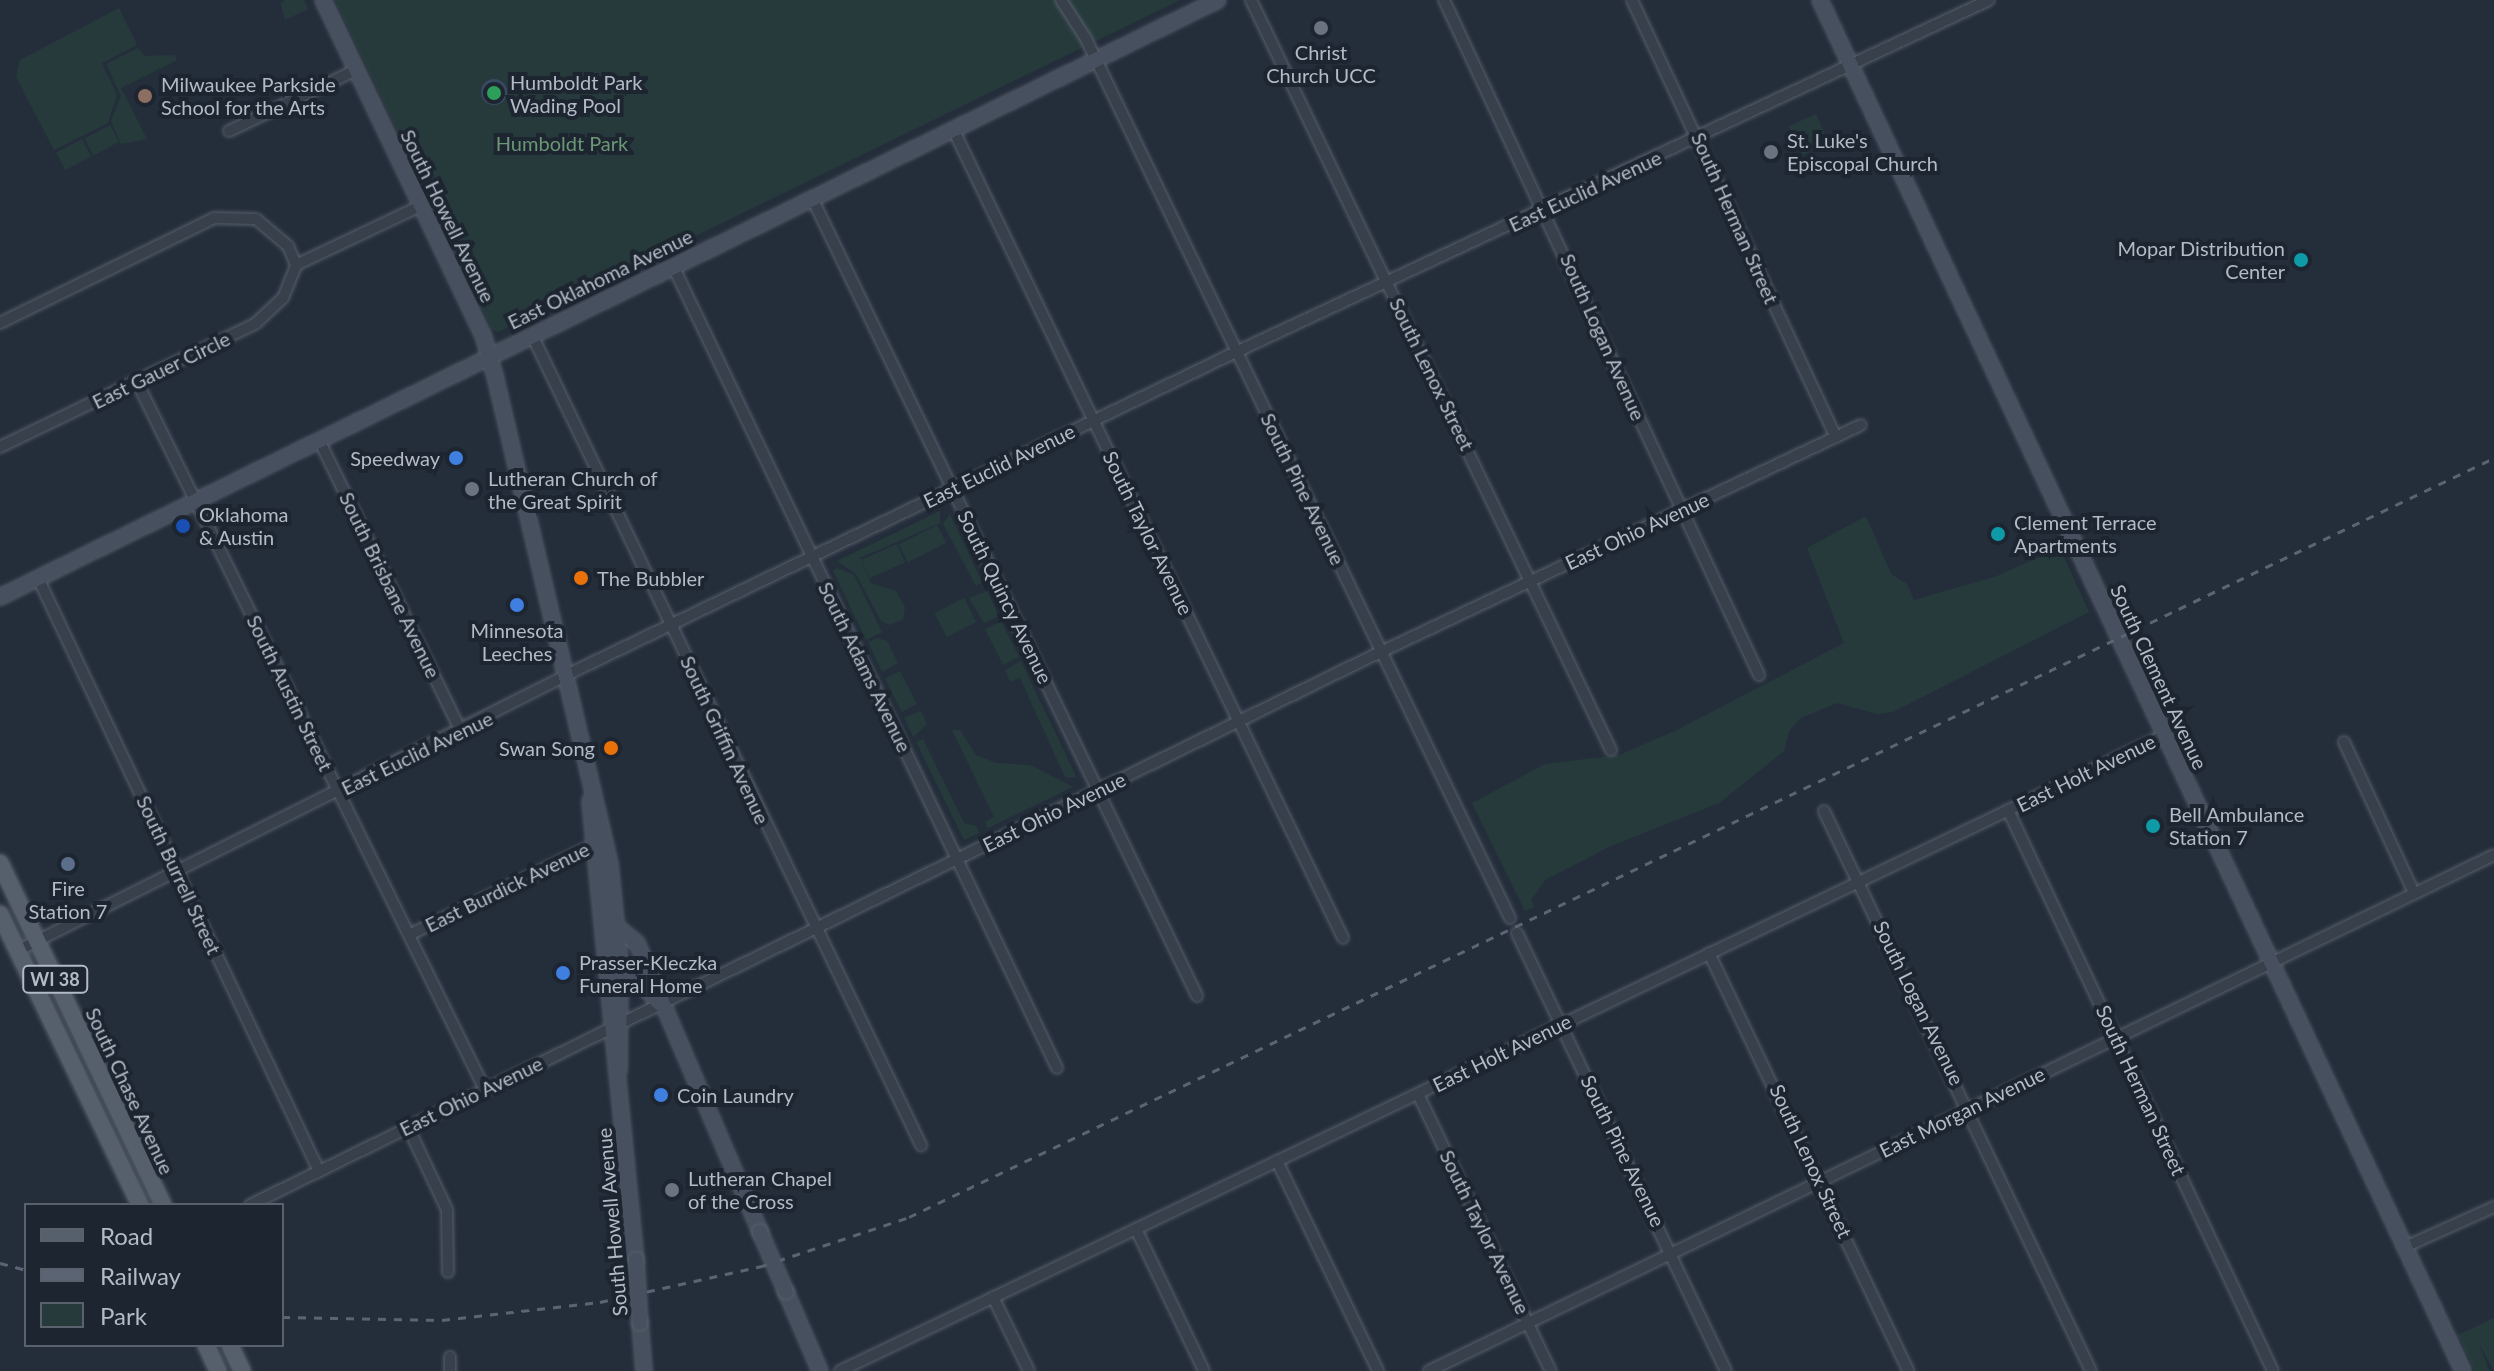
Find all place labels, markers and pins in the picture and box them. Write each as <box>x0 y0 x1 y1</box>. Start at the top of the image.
marker: Christ Church UCC <box>1312 19 1330 37</box>
place label: Christ Church UCC <box>1266 40 1376 87</box>
place label: Humboldt Park Wading Pool <box>510 70 643 117</box>
place label: Milwaukee Parkside School for the Arts <box>161 72 336 119</box>
marker: Humboldt Park Wading Pool <box>485 84 503 102</box>
marker: Milwaukee Parkside School for the Arts <box>136 87 154 105</box>
place label: St. Luke's Episcopal Church <box>1787 128 1938 175</box>
marker: St. Luke's Episcopal Church <box>1762 143 1780 161</box>
place label: Mopar Distribution Center <box>2117 236 2285 283</box>
marker: Mopar Distribution Center <box>2292 251 2310 269</box>
place label: Speedway <box>350 446 440 470</box>
marker: Speedway <box>447 449 465 467</box>
place label: Lutheran Church of the Great Spirit <box>488 466 658 513</box>
marker: Lutheran Church of the Great Spirit <box>463 480 481 498</box>
place label: Oklahoma & Austin <box>199 502 289 549</box>
place label: Clement Terrace Apartments <box>2014 510 2157 557</box>
marker: Oklahoma & Austin <box>174 517 192 535</box>
marker: Clement Terrace Apartments <box>1989 525 2007 543</box>
place label: The Bubbler <box>597 566 704 590</box>
marker: The Bubbler <box>572 569 590 587</box>
marker: Minnesota Leeches <box>508 596 526 614</box>
place label: Minnesota Leeches <box>470 618 564 665</box>
place label: Swan Song <box>499 736 595 760</box>
marker: Swan Song <box>602 739 620 757</box>
place label: Bell Ambulance Station 7 <box>2169 802 2305 849</box>
marker: Bell Ambulance Station 7 <box>2144 817 2162 835</box>
marker: Fire Station 7 <box>59 855 77 873</box>
place label: Fire Station 7 <box>29 876 107 923</box>
place label: Prasser-Kleczka Funeral Home <box>579 950 717 997</box>
marker: Prasser-Kleczka Funeral Home <box>554 964 572 982</box>
place label: Coin Laundry <box>677 1083 794 1107</box>
marker: Coin Laundry <box>652 1086 670 1104</box>
place label: Lutheran Chapel of the Cross <box>688 1166 832 1213</box>
marker: Lutheran Chapel of the Cross <box>663 1181 681 1199</box>

